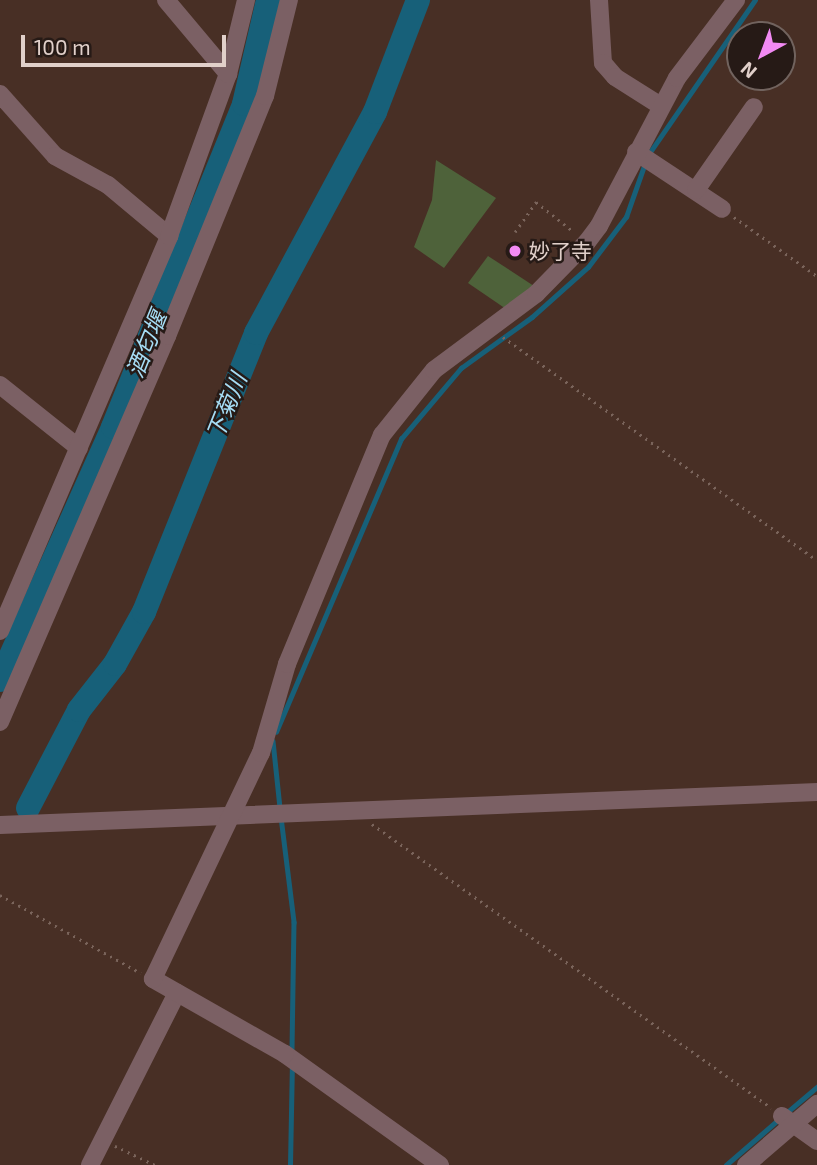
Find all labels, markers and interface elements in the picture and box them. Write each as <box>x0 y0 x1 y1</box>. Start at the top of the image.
scale bar <box>24 21 229 65</box>
north arrow <box>726 21 796 91</box>
text: 100 m <box>34 34 91 59</box>
text: N <box>735 58 761 84</box>
place label: 妙了寺 <box>529 238 592 264</box>
marker: 妙了寺 <box>507 243 523 259</box>
water label: 酒匂堰 <box>120 307 172 381</box>
water label: 下菊川 <box>200 369 252 443</box>

